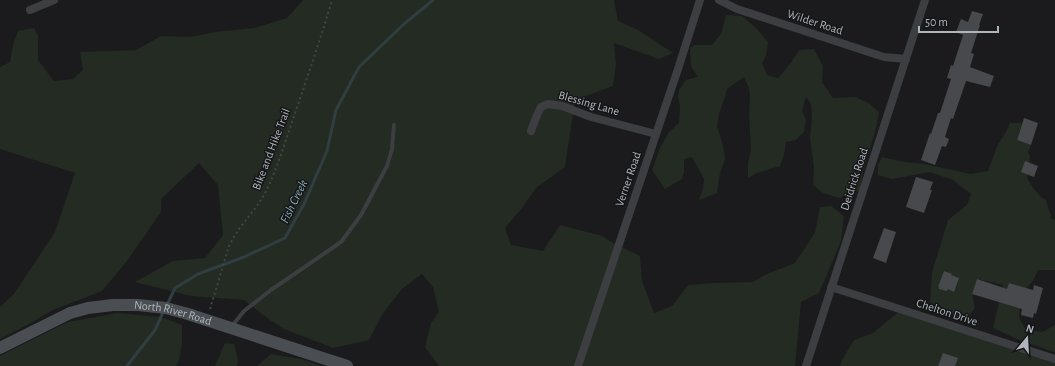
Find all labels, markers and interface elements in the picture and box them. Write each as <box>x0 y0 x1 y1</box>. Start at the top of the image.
street label: Wilder Road <box>786 7 844 37</box>
scale bar <box>919 8 998 34</box>
text: 50 m <box>925 16 948 28</box>
street label: Blessing Lane <box>557 89 621 117</box>
street label: Bike and Hike Trail <box>250 107 292 191</box>
street label: Deidrick Road <box>838 146 870 212</box>
street label: Verner Road <box>613 150 643 208</box>
water label: Fish Creek <box>278 178 310 225</box>
street label: Chelton Drive <box>915 296 979 328</box>
street label: North River Road <box>133 299 213 327</box>
north arrow <box>1007 318 1047 358</box>
text: N <box>1025 323 1035 335</box>

